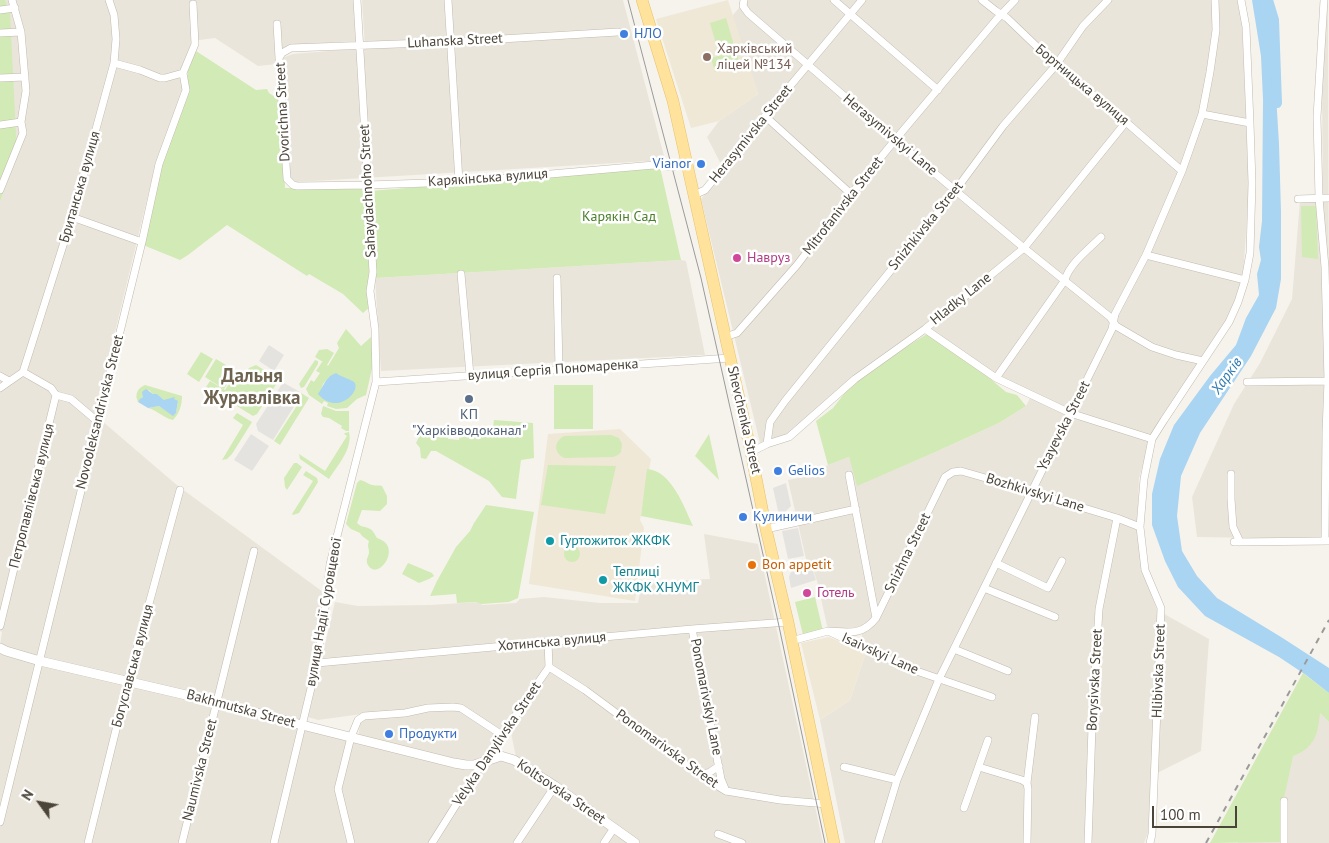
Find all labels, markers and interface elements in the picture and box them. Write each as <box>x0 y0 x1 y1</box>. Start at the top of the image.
place label: НЛО <box>634 26 662 42</box>
marker: НЛО <box>618 28 630 40</box>
street label: Luhanska Street <box>407 30 503 52</box>
place label: Харківський ліцей №134 <box>717 41 792 74</box>
street label: Бортницька вулиця <box>1032 41 1132 129</box>
marker: Харківський ліцей №134 <box>701 51 713 63</box>
street label: Dvorichna Street <box>272 62 294 162</box>
street label: Herasymivska Street <box>706 81 796 187</box>
street label: Herasymivskyi Lane <box>840 91 940 179</box>
street label: Sahaydachnoho Street <box>356 124 380 258</box>
street label: Британська вулиця <box>56 129 104 245</box>
street label: Mitrofanivska Street <box>799 153 887 259</box>
place label: Vianor <box>652 156 691 172</box>
marker: Vianor <box>695 158 707 170</box>
street label: Карякінська вулиця <box>427 165 549 191</box>
street label: Snizhkivska Street <box>885 178 967 274</box>
park label: Карякін Сад <box>582 209 656 225</box>
place label: Навруз <box>747 250 790 266</box>
marker: Навруз <box>731 252 743 264</box>
street label: Hladky Lane <box>927 269 995 329</box>
street label: Novooleksandrivska Street <box>73 333 127 491</box>
water label: Харків <box>1208 354 1246 398</box>
street label: вулиця Сергія Пономаренка <box>467 356 639 384</box>
street label: Shevchenka Street <box>723 364 765 476</box>
district label: Дальня Журавлівка <box>203 366 301 410</box>
street label: Ysayevska Street <box>1034 378 1094 474</box>
marker: КП "Харківводоканал" <box>463 393 475 405</box>
place label: КП "Харківводоканал" <box>412 407 526 440</box>
street label: Петропавлівська вулиця <box>6 422 58 570</box>
place label: Gelios <box>788 463 825 479</box>
marker: Gelios <box>772 465 784 477</box>
street label: Bozhkivskyi Lane <box>984 470 1086 516</box>
place label: Кулиничи <box>753 509 812 525</box>
street label: Snizhna Street <box>881 510 935 596</box>
marker: Кулиничи <box>737 511 749 523</box>
place label: Гуртожиток ЖКФК <box>560 533 670 549</box>
marker: Гуртожиток ЖКФК <box>544 535 556 547</box>
street label: вулиця Надії Суровцевої <box>303 536 345 688</box>
place label: Bon appetit <box>762 557 832 573</box>
marker: Bon appetit <box>746 559 758 571</box>
place label: Теплиці ЖКФК ХНУМГ <box>613 564 699 596</box>
marker: Теплиці ЖКФК ХНУМГ <box>597 574 609 586</box>
place label: Готель <box>817 585 855 601</box>
marker: Готель <box>801 587 813 599</box>
street label: Богуславська вулиця <box>109 603 157 729</box>
street label: Hlibivska Street <box>1149 624 1169 718</box>
street label: Borysivska Street <box>1084 628 1106 732</box>
street label: Хотинська вулиця <box>497 629 607 655</box>
street label: Isaivskyi Lane <box>839 630 921 678</box>
street label: Ponomarivskyi Lane <box>686 637 726 757</box>
street label: Velyka Danylivska Street <box>449 679 545 809</box>
street label: Bakhmutska Street <box>185 686 297 732</box>
street label: Ponomarivska Street <box>612 706 722 792</box>
street label: Naumivska Street <box>179 717 221 823</box>
place label: Продукти <box>399 726 457 742</box>
marker: Продукти <box>383 728 395 740</box>
street label: Koltsovska Street <box>514 756 608 828</box>
north arrow <box>15 778 65 828</box>
text: N <box>17 786 37 804</box>
scale bar <box>1154 796 1239 828</box>
text: 100 m <box>1160 805 1201 824</box>

